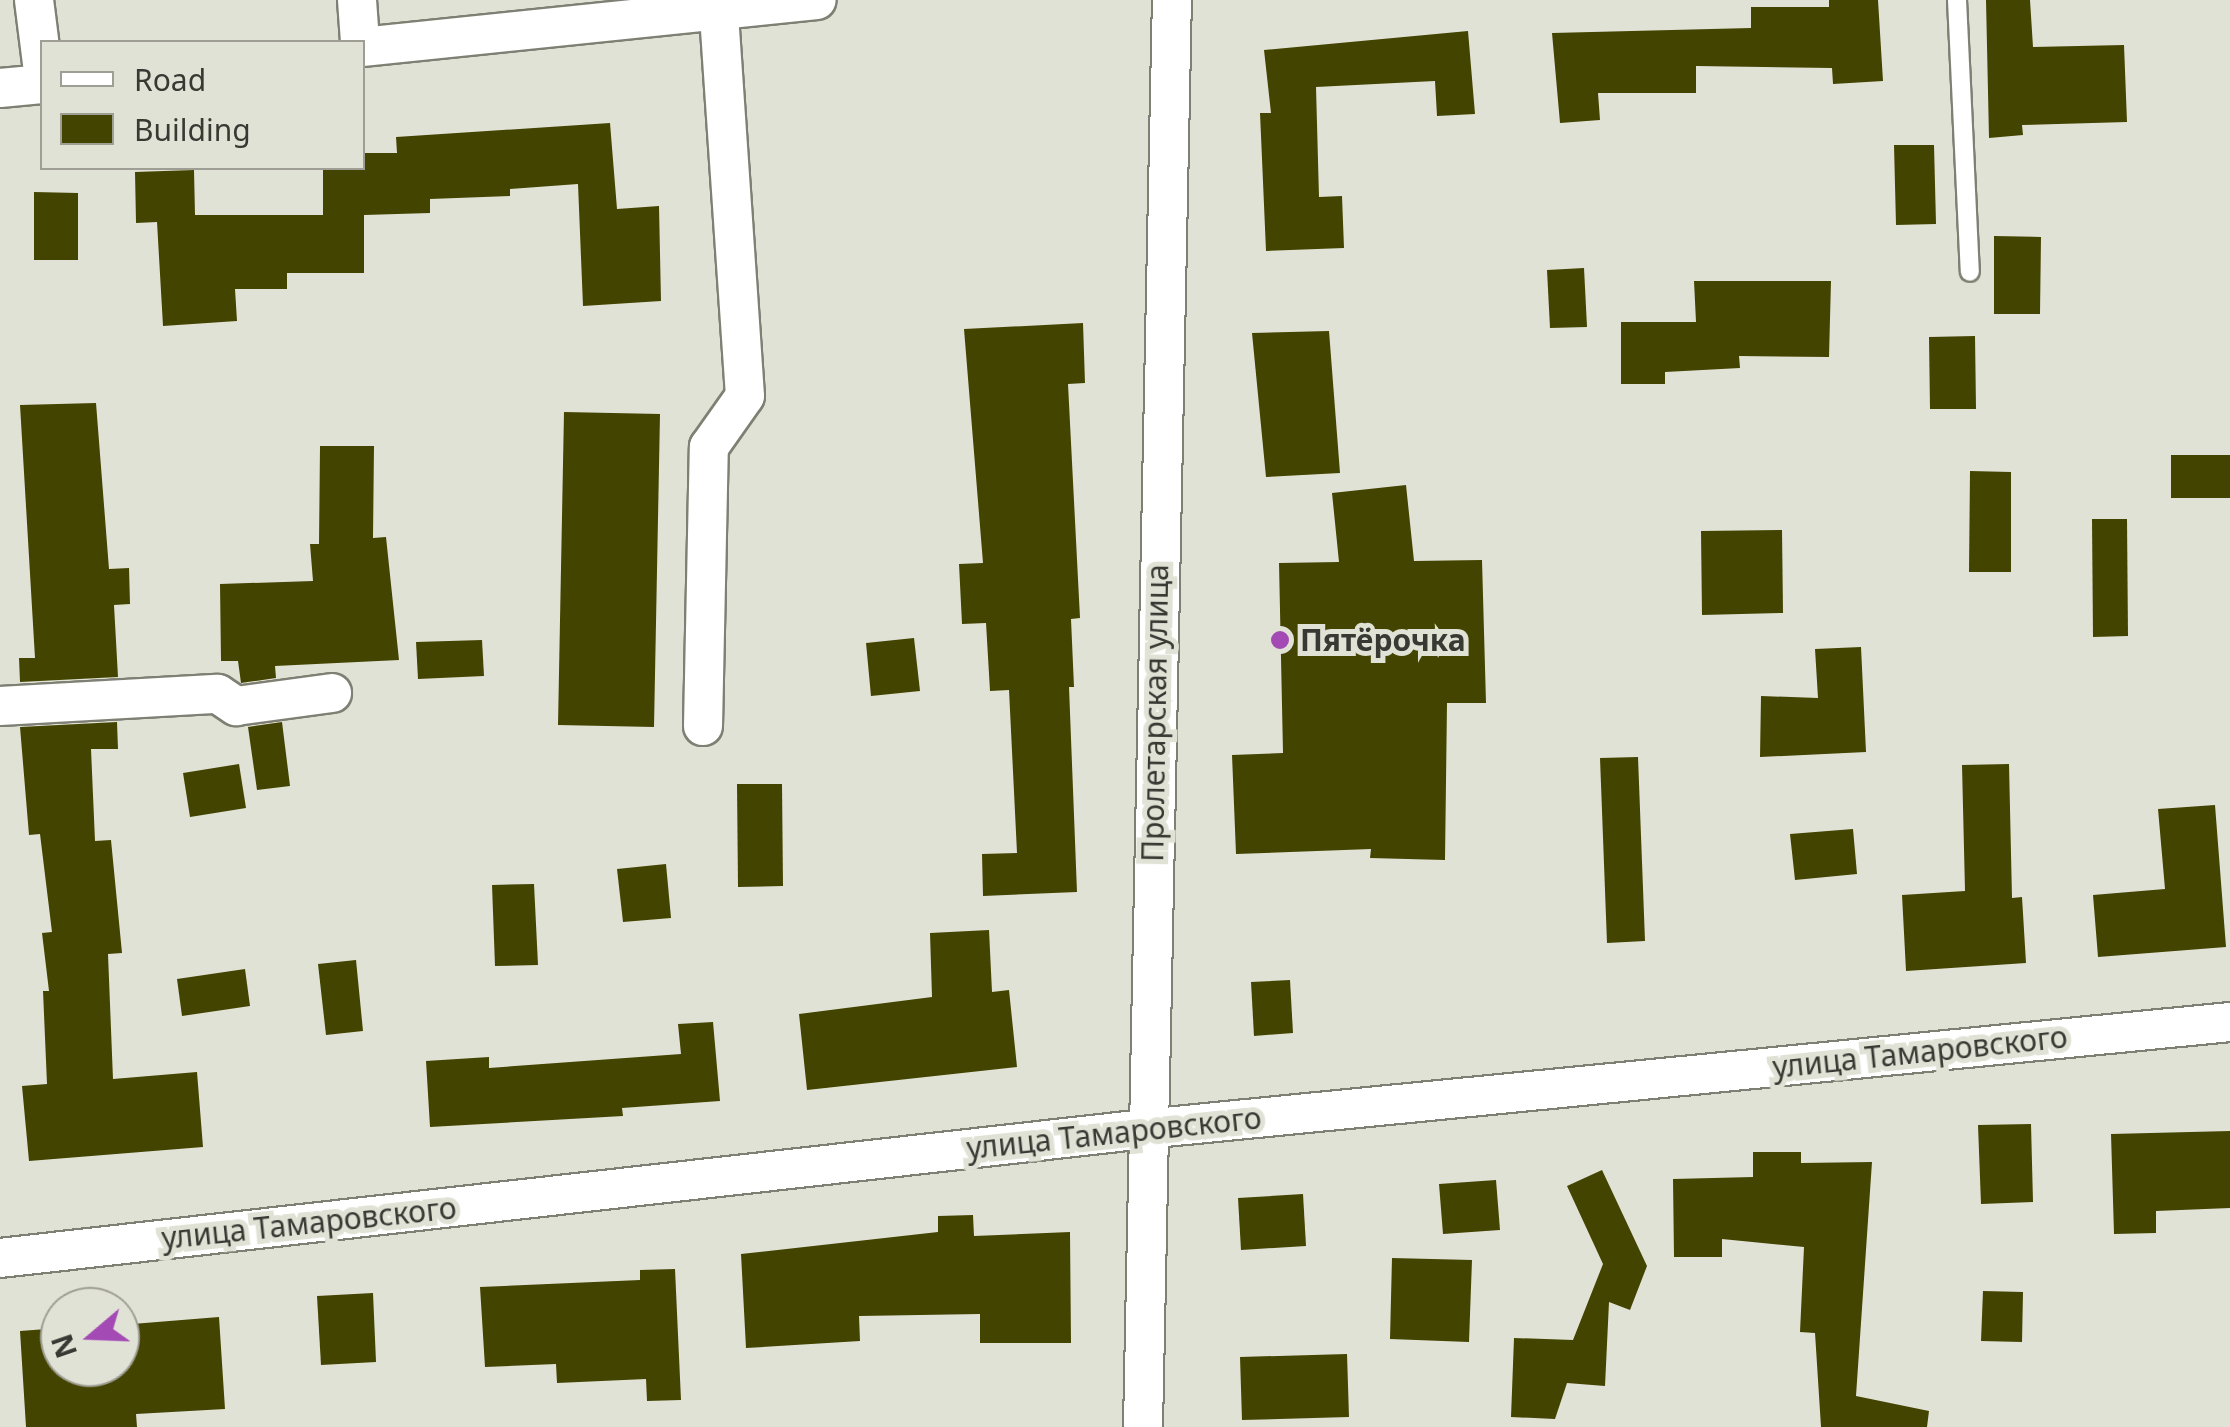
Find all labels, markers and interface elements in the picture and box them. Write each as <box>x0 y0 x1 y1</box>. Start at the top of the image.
legend <box>40 40 365 170</box>
text: Road <box>134 59 206 100</box>
text: Building <box>134 109 251 150</box>
street label: Пролетарская улица <box>1134 564 1176 862</box>
place label: Пятёрочка <box>1300 622 1466 658</box>
marker: Пятёрочка <box>1269 629 1291 651</box>
street label: улица Тамаровского <box>1771 1019 2069 1085</box>
street label: улица Тамаровского <box>965 1100 1263 1166</box>
street label: улица Тамаровского <box>160 1190 458 1256</box>
north arrow <box>40 1287 140 1387</box>
text: N <box>42 1329 85 1363</box>

